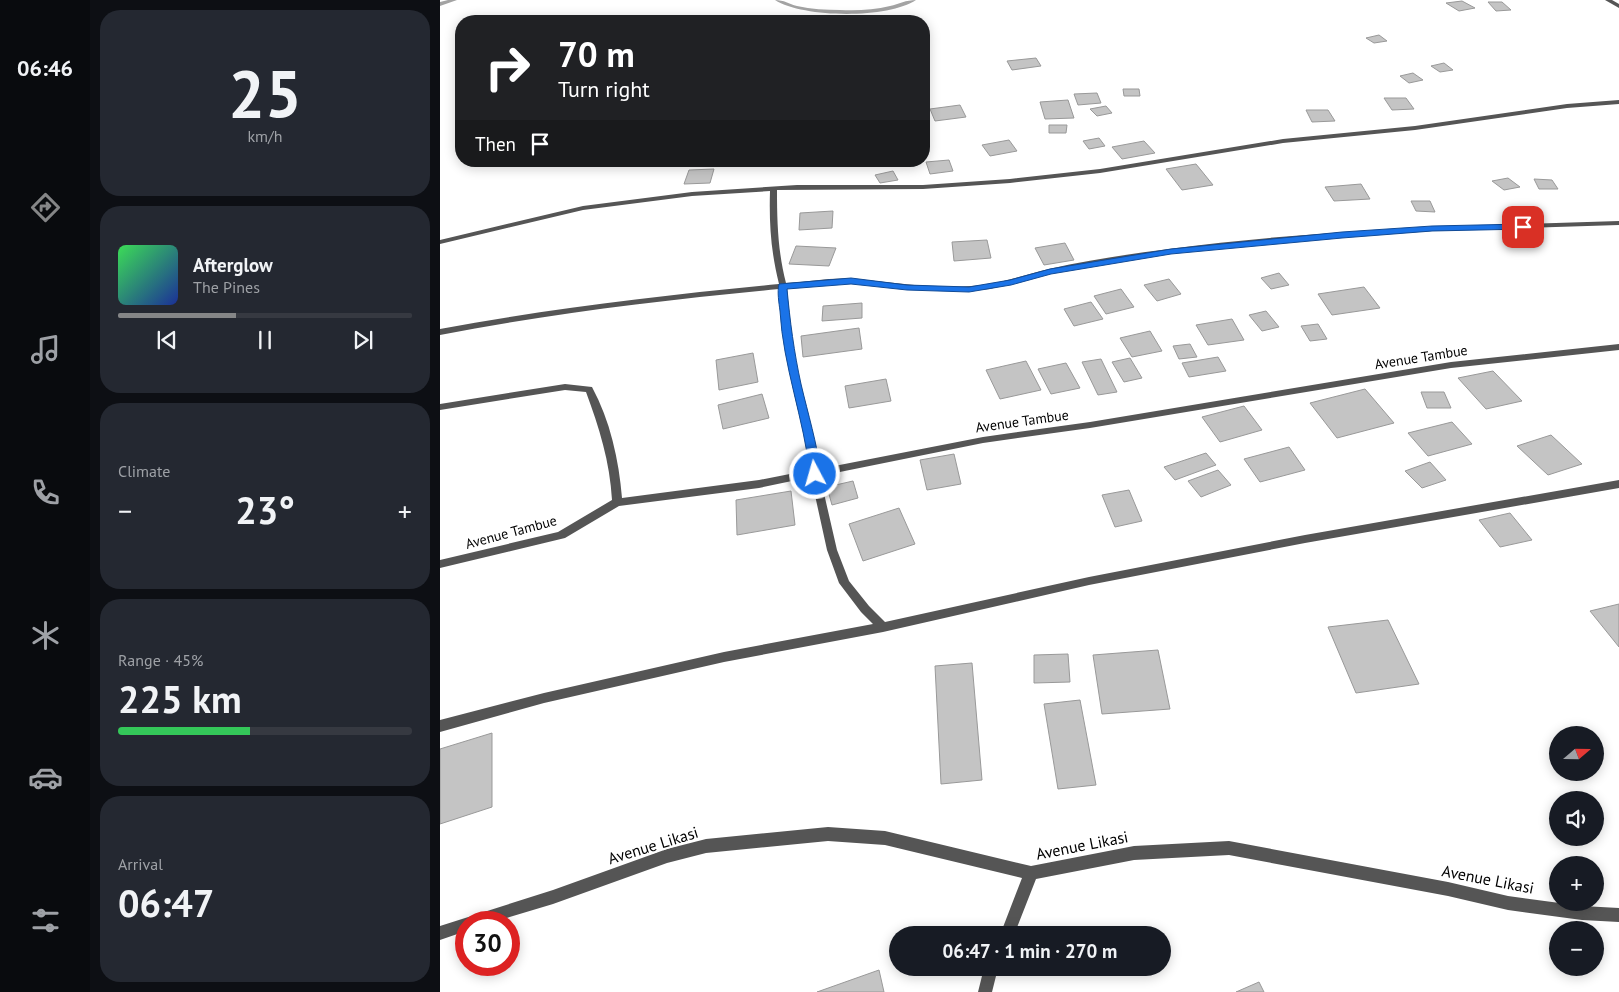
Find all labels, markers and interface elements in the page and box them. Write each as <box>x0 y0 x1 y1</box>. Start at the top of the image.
text: 70 m <box>558 31 635 77</box>
icon: right <box>475 35 540 100</box>
text: 25 <box>228 51 302 135</box>
text: 06:46 <box>17 54 73 82</box>
text: Turn right <box>558 75 650 103</box>
text: km/h <box>247 126 283 146</box>
icon: arrive <box>526 130 554 158</box>
text: Then <box>475 132 516 156</box>
icon: directions <box>28 190 63 225</box>
pin <box>1502 206 1544 248</box>
icon: arrive <box>1509 213 1537 241</box>
text: Afterglow <box>193 253 273 277</box>
text: The Pines <box>193 277 260 297</box>
icon: previous <box>153 326 181 354</box>
icon: pause <box>251 326 279 354</box>
icon: next <box>349 326 377 354</box>
icon: music <box>28 332 63 367</box>
street label: Avenue Tambue <box>1373 341 1469 373</box>
street label: Avenue Tambue <box>974 406 1070 436</box>
position arrow <box>788 447 840 499</box>
text: Climate <box>118 461 170 481</box>
icon: phone <box>28 475 63 510</box>
text: 23° <box>235 485 295 534</box>
text: − <box>118 492 132 529</box>
text: + <box>398 492 412 529</box>
street label: Avenue Tambue <box>463 511 559 553</box>
icon: climate <box>28 618 63 653</box>
text: Range · 45% <box>118 650 203 670</box>
text: 225 km <box>118 674 242 723</box>
north arrow <box>1549 726 1604 781</box>
map controls <box>1549 726 1604 976</box>
icon: car <box>28 760 63 795</box>
button: sound <box>1549 791 1604 846</box>
street label: Avenue Likasi <box>605 822 701 868</box>
street label: Avenue Likasi <box>1034 826 1130 864</box>
text: Arrival <box>118 854 163 874</box>
button: + <box>1549 856 1604 911</box>
street label: Avenue Likasi <box>1440 860 1536 898</box>
text: 06:47 <box>118 878 214 927</box>
icon: filters <box>28 903 63 938</box>
speed limit sign: 30 <box>455 911 520 976</box>
button: − <box>1549 921 1604 976</box>
text: 06:47 · 1 min · 270 m <box>943 939 1117 963</box>

